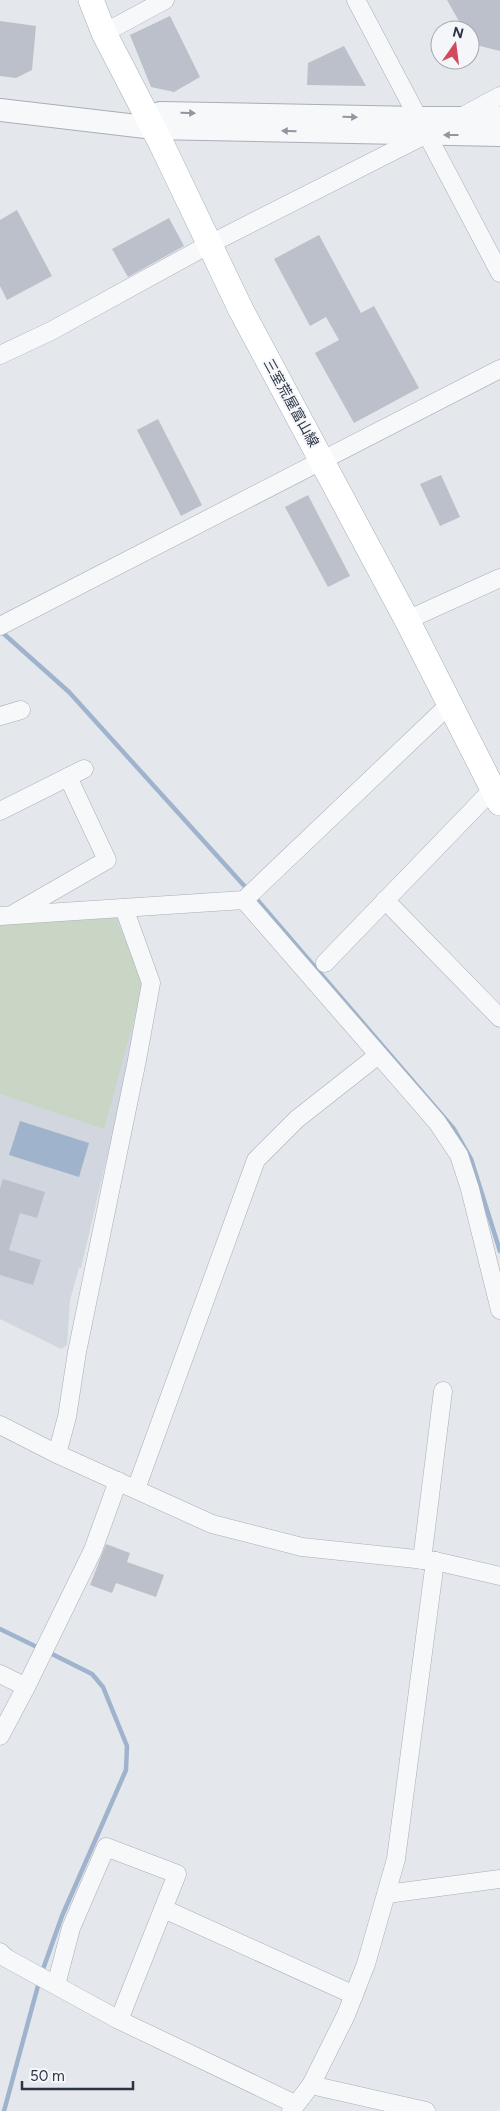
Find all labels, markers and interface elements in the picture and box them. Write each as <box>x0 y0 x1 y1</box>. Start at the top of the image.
north arrow <box>430 20 480 70</box>
text: N <box>451 23 465 42</box>
one-way arrow <box>180 109 196 117</box>
one-way arrow <box>342 113 358 121</box>
one-way arrow <box>281 127 297 135</box>
one-way arrow <box>443 131 459 139</box>
street label: 三室荒屋富山線 <box>260 356 322 450</box>
scale bar <box>22 2058 134 2090</box>
text: 50 m <box>30 2067 65 2085</box>

